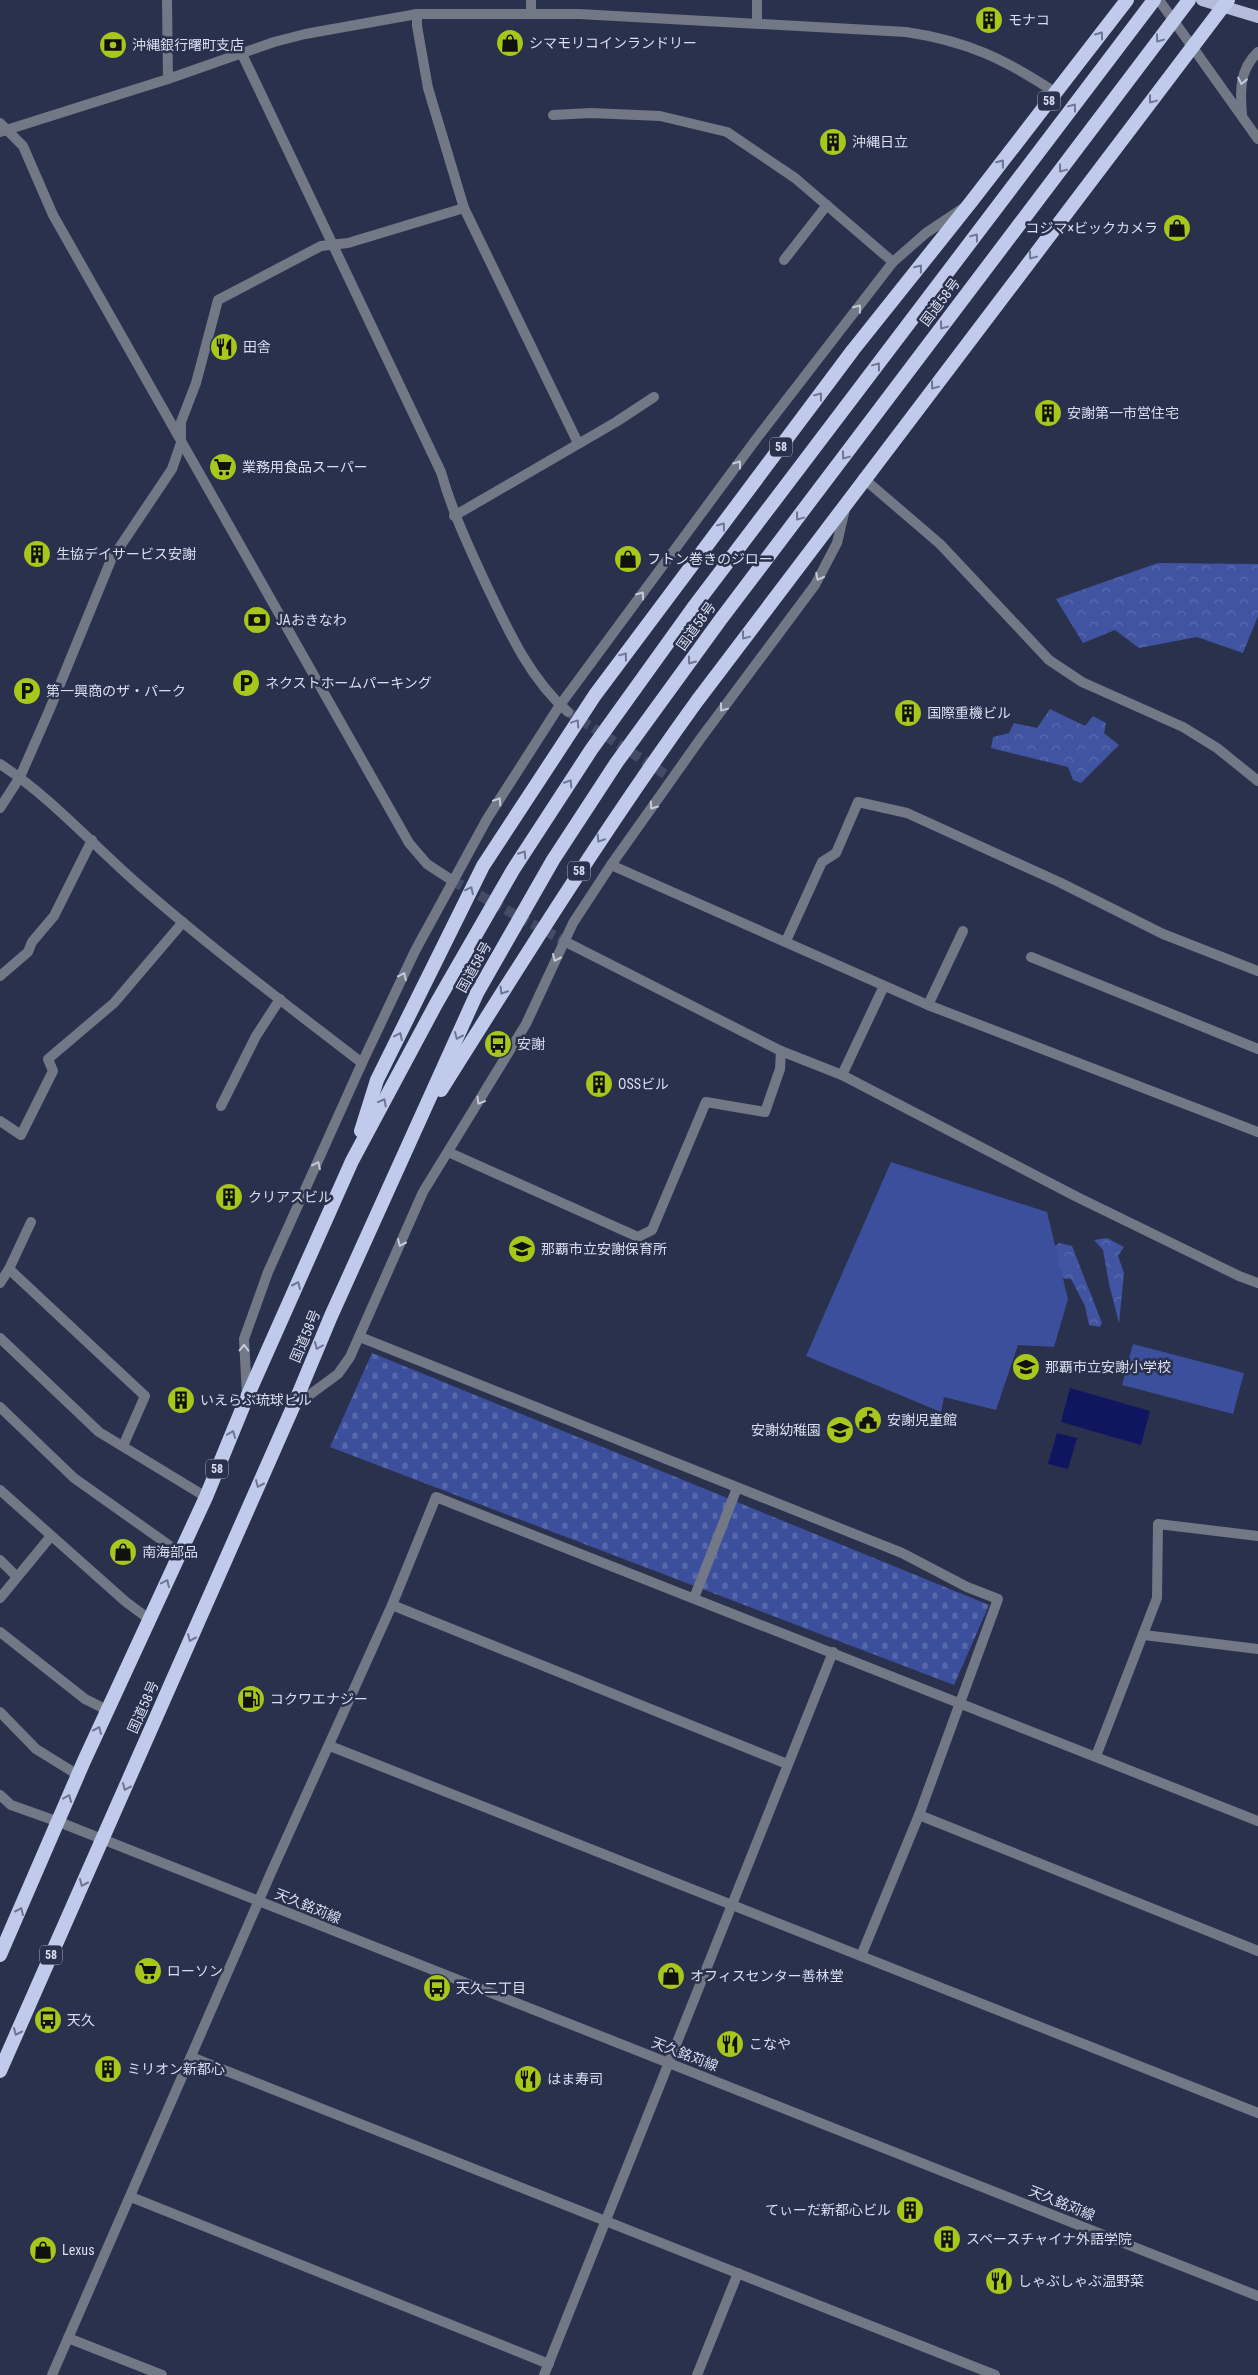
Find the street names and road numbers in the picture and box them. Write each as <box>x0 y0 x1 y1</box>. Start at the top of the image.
road number: 58 <box>1038 92 1060 110</box>
street label: 国道58号 <box>917 275 963 329</box>
road number: 58 <box>770 438 792 457</box>
street label: 国道58号 <box>673 599 719 653</box>
road number: 58 <box>568 861 590 880</box>
street label: 国道58号 <box>453 939 495 995</box>
street label: 国道58号 <box>287 1307 323 1365</box>
road number: 58 <box>206 1460 228 1478</box>
street label: 国道58号 <box>124 1678 162 1736</box>
street label: 天久銘苅線 <box>273 1885 343 1927</box>
road number: 58 <box>40 1946 62 1964</box>
street label: 天久銘苅線 <box>649 2034 721 2074</box>
street label: 天久銘苅線 <box>1027 2182 1097 2224</box>

